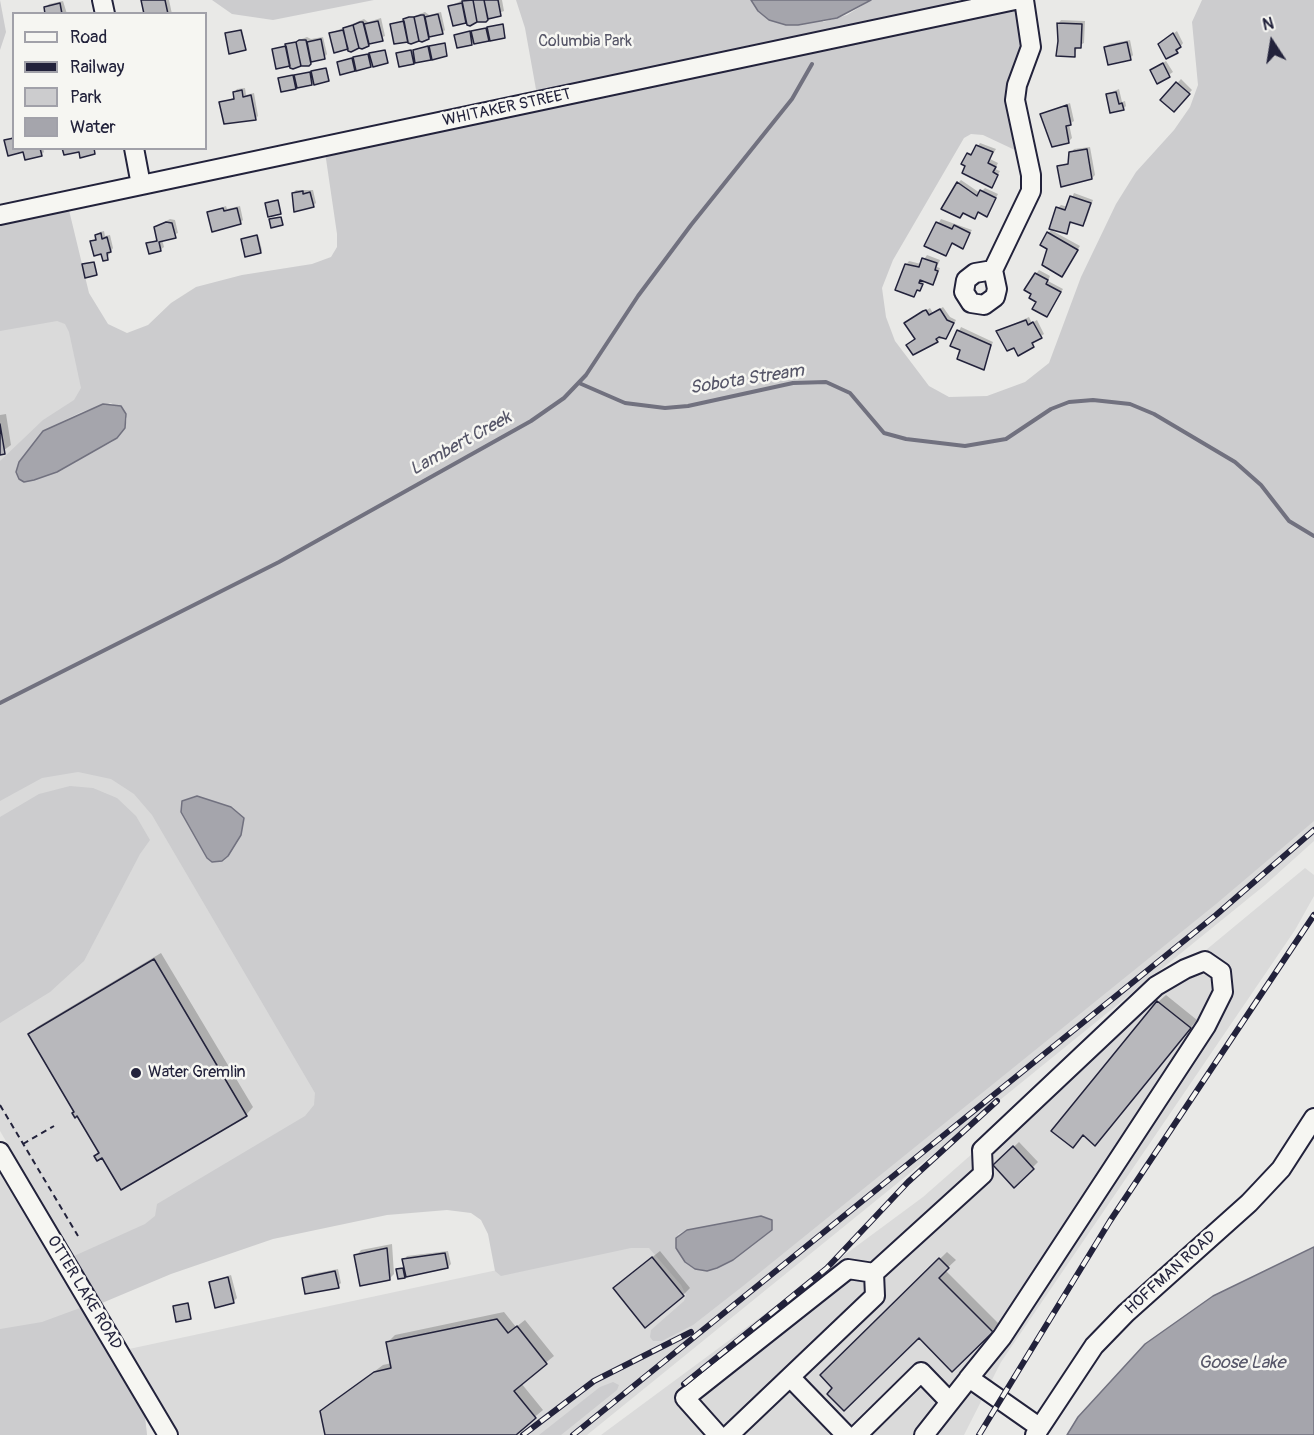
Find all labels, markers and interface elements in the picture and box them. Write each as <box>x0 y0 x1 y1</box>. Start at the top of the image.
legend <box>12 12 207 150</box>
north arrow <box>1242 12 1302 72</box>
text: N <box>1261 13 1276 35</box>
text: Road <box>70 26 107 49</box>
park label: Columbia Park <box>538 32 632 52</box>
text: Railway <box>70 56 125 79</box>
street label: WHITAKER STREET <box>441 85 573 131</box>
text: Park <box>70 86 102 109</box>
text: Water <box>70 116 116 139</box>
water label: Sobota Stream <box>688 360 806 400</box>
water label: Lambert Creek <box>407 407 515 481</box>
place label: Water Gremlin <box>148 1063 246 1083</box>
marker: Water Gremlin <box>129 1066 143 1080</box>
street label: HOFFMAN ROAD <box>1122 1227 1220 1319</box>
street label: OTTER LAKE ROAD <box>42 1232 126 1354</box>
water label: Goose Lake <box>1199 1352 1285 1374</box>

